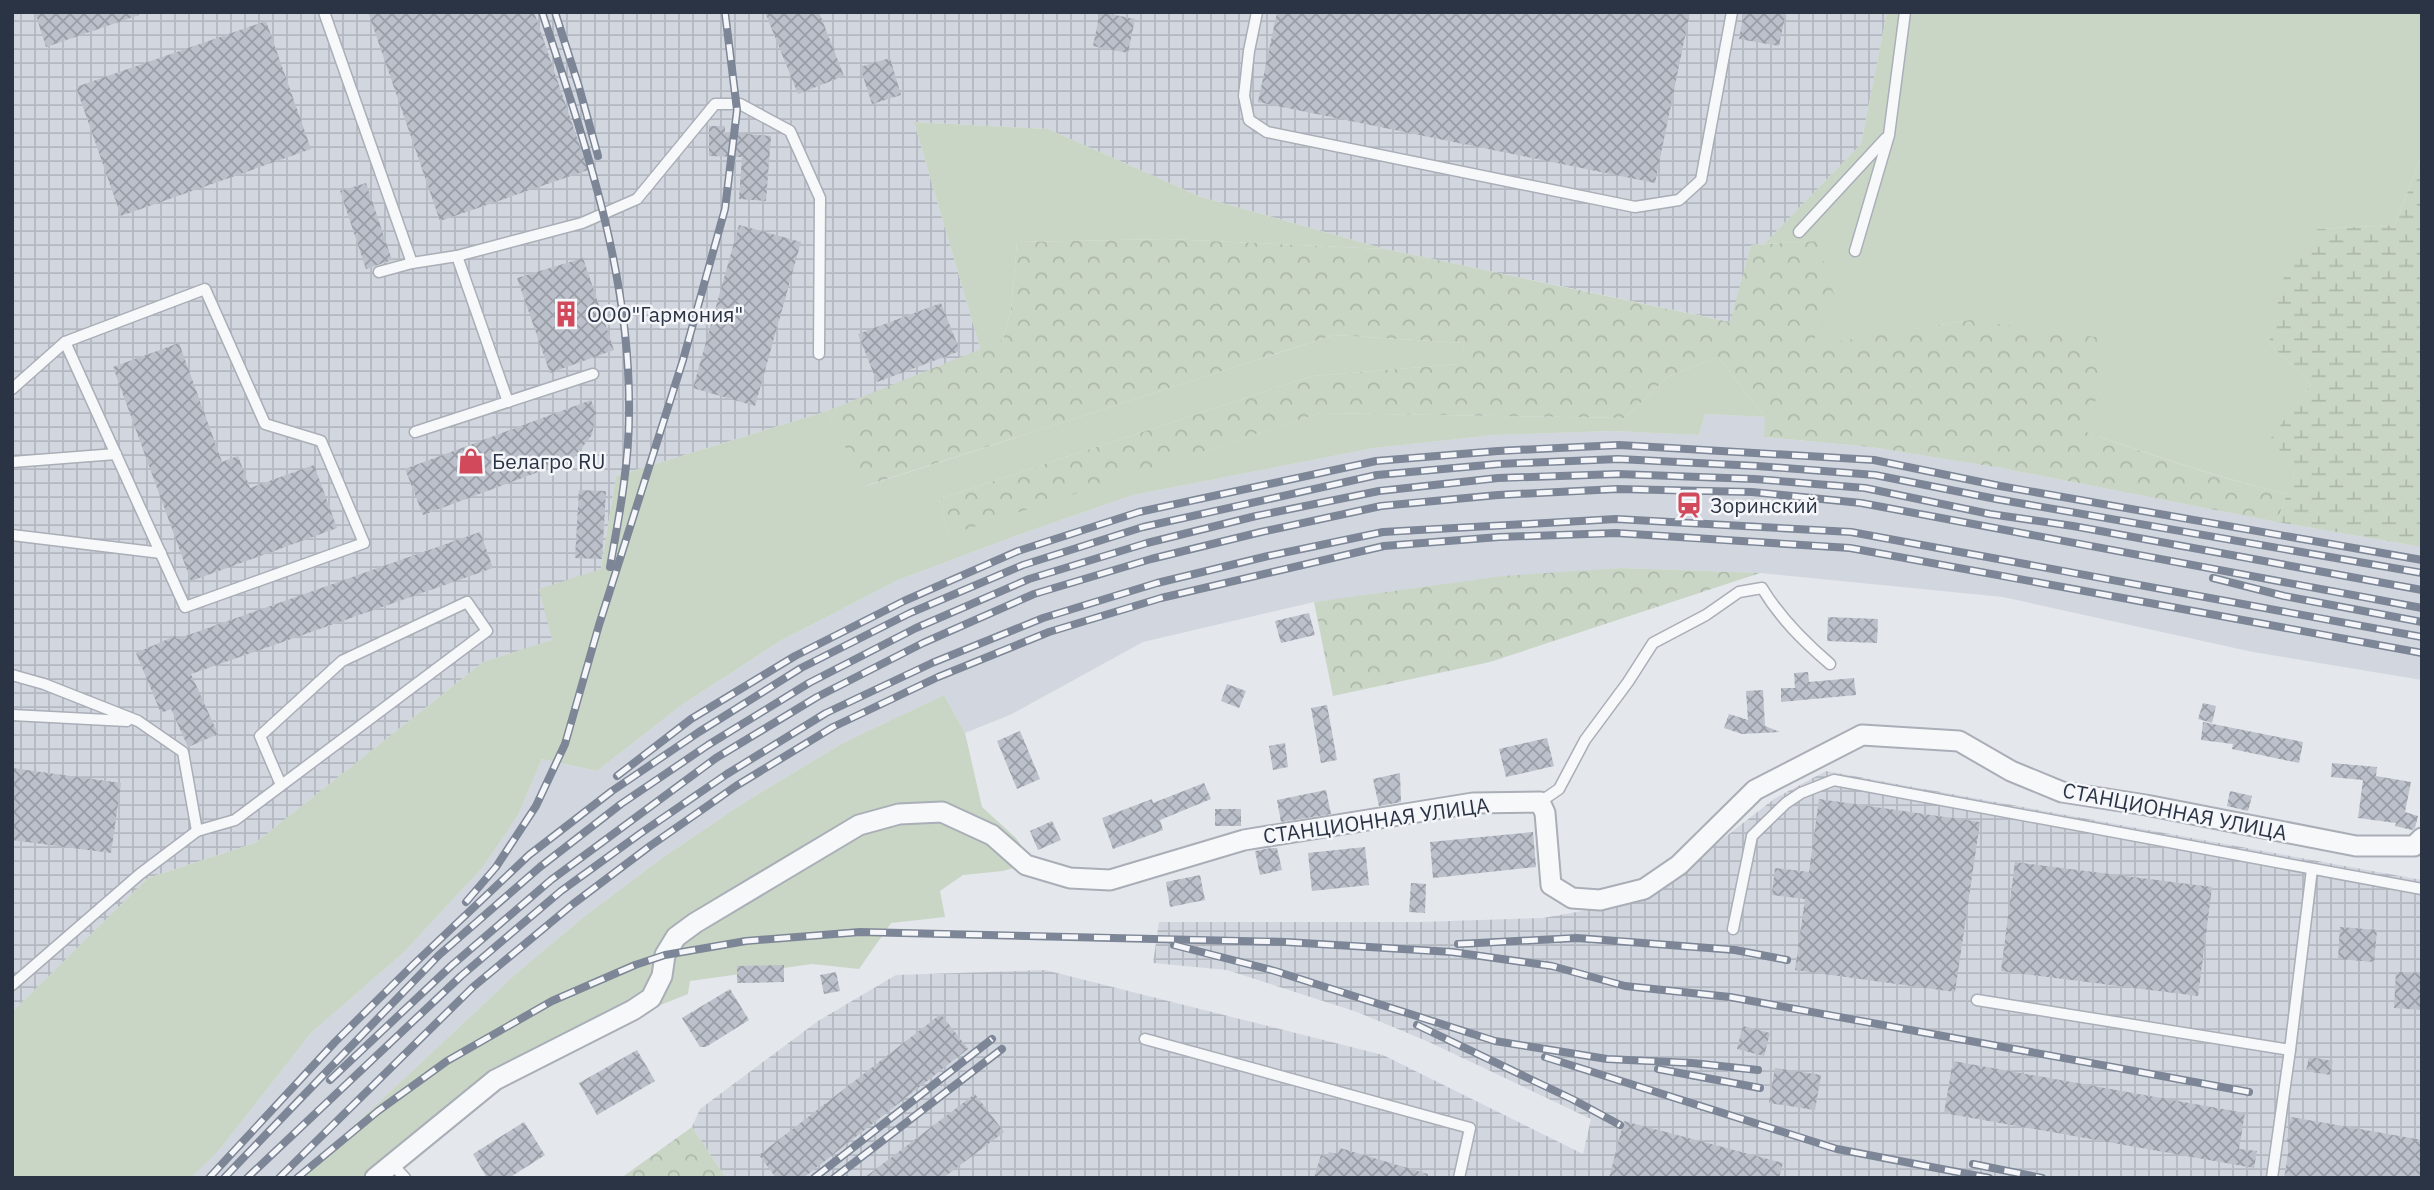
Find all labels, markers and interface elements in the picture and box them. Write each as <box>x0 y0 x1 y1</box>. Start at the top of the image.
building icon: ООО"Гармония" <box>551 299 581 329</box>
place label: ООО"Гармония" <box>587 300 743 328</box>
shop icon: Белагро RU <box>456 446 486 476</box>
place label: Белагро RU <box>492 447 605 475</box>
station icon: Зоринский <box>1674 490 1704 520</box>
place label: Зоринский <box>1710 491 1818 519</box>
street label: СТАНЦИОННАЯ УЛИЦА <box>2060 776 2290 846</box>
street label: СТАНЦИОННАЯ УЛИЦА <box>1261 790 1491 850</box>

